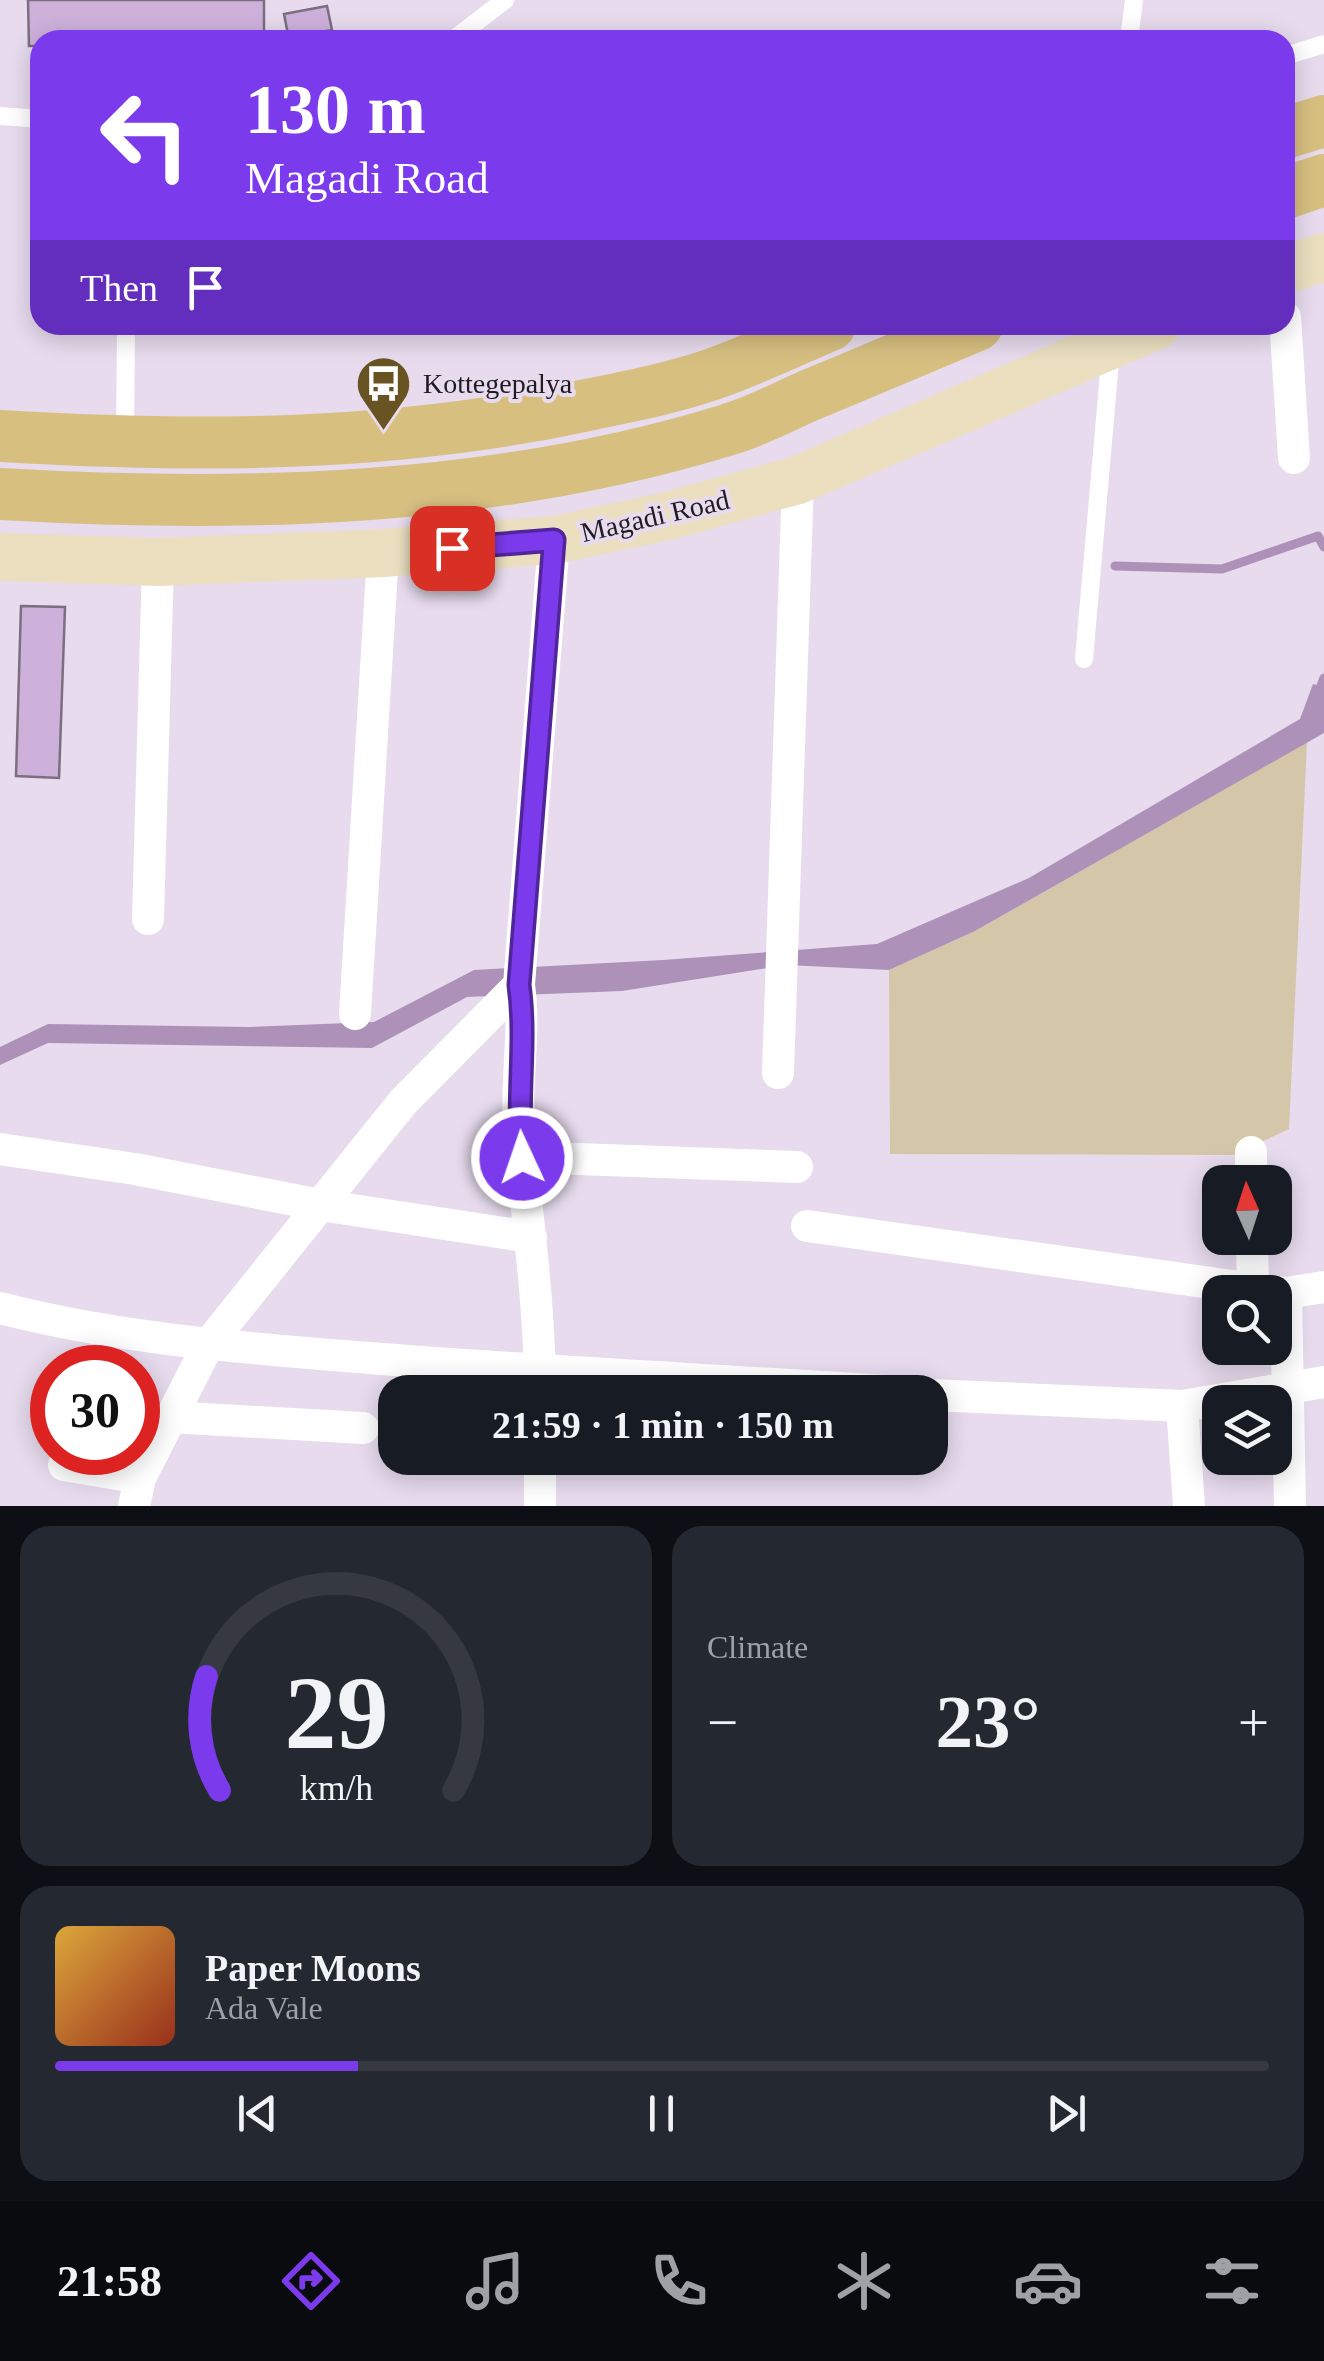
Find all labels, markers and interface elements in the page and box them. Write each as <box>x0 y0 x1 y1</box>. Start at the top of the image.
icon: left <box>80 70 210 200</box>
text: 130 m <box>245 71 426 148</box>
text: Magadi Road <box>245 153 489 203</box>
icon: arrive <box>178 260 233 315</box>
text: Then <box>80 267 158 309</box>
bus stop icon: Kottegepalya <box>354 353 414 432</box>
place label: Kottegepalya <box>423 368 573 399</box>
street label: Magadi Road <box>578 484 732 548</box>
pin <box>410 506 495 591</box>
icon: arrive <box>425 521 480 576</box>
position arrow <box>470 1106 574 1210</box>
north arrow <box>1202 1165 1292 1255</box>
map controls <box>1202 1165 1292 1475</box>
button: search <box>1202 1275 1292 1365</box>
speed limit sign: 30 <box>30 1345 160 1475</box>
button: layers <box>1202 1385 1292 1475</box>
text: 21:59 · 1 min · 150 m <box>492 1404 834 1446</box>
text: Climate <box>707 1629 808 1665</box>
text: 29 <box>284 1655 388 1770</box>
text: 23° <box>936 1680 1041 1763</box>
text: − <box>707 1692 738 1753</box>
text: + <box>1238 1692 1269 1753</box>
text: km/h <box>299 1768 373 1808</box>
text: Paper Moons <box>205 1947 421 1989</box>
text: Ada Vale <box>205 1990 323 2026</box>
icon: previous <box>230 2086 285 2141</box>
icon: pause <box>634 2086 689 2141</box>
icon: next <box>1039 2086 1094 2141</box>
icon: directions <box>276 2246 346 2316</box>
icon: music <box>460 2246 530 2316</box>
icon: phone <box>644 2246 714 2316</box>
icon: climate <box>829 2246 899 2316</box>
icon: car <box>1013 2246 1083 2316</box>
icon: filters <box>1197 2246 1267 2316</box>
text: 21:58 <box>57 2256 162 2306</box>

